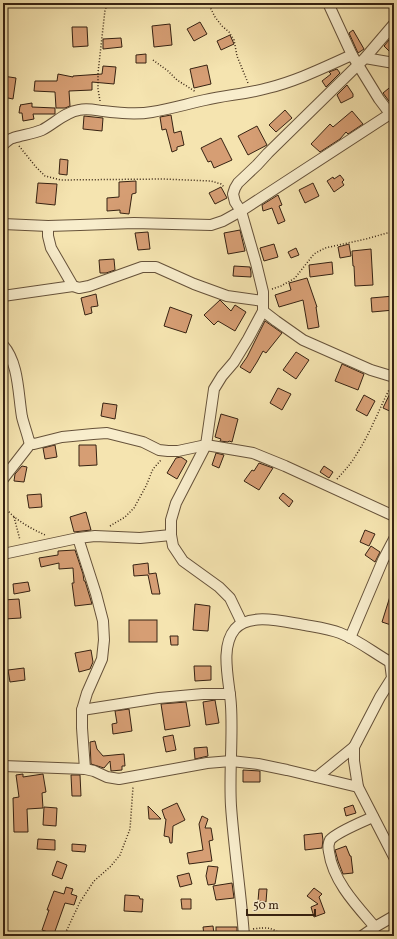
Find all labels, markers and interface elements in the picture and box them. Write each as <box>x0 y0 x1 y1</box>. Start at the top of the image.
scale bar <box>247 891 315 917</box>
text: 50 m <box>253 898 279 914</box>

